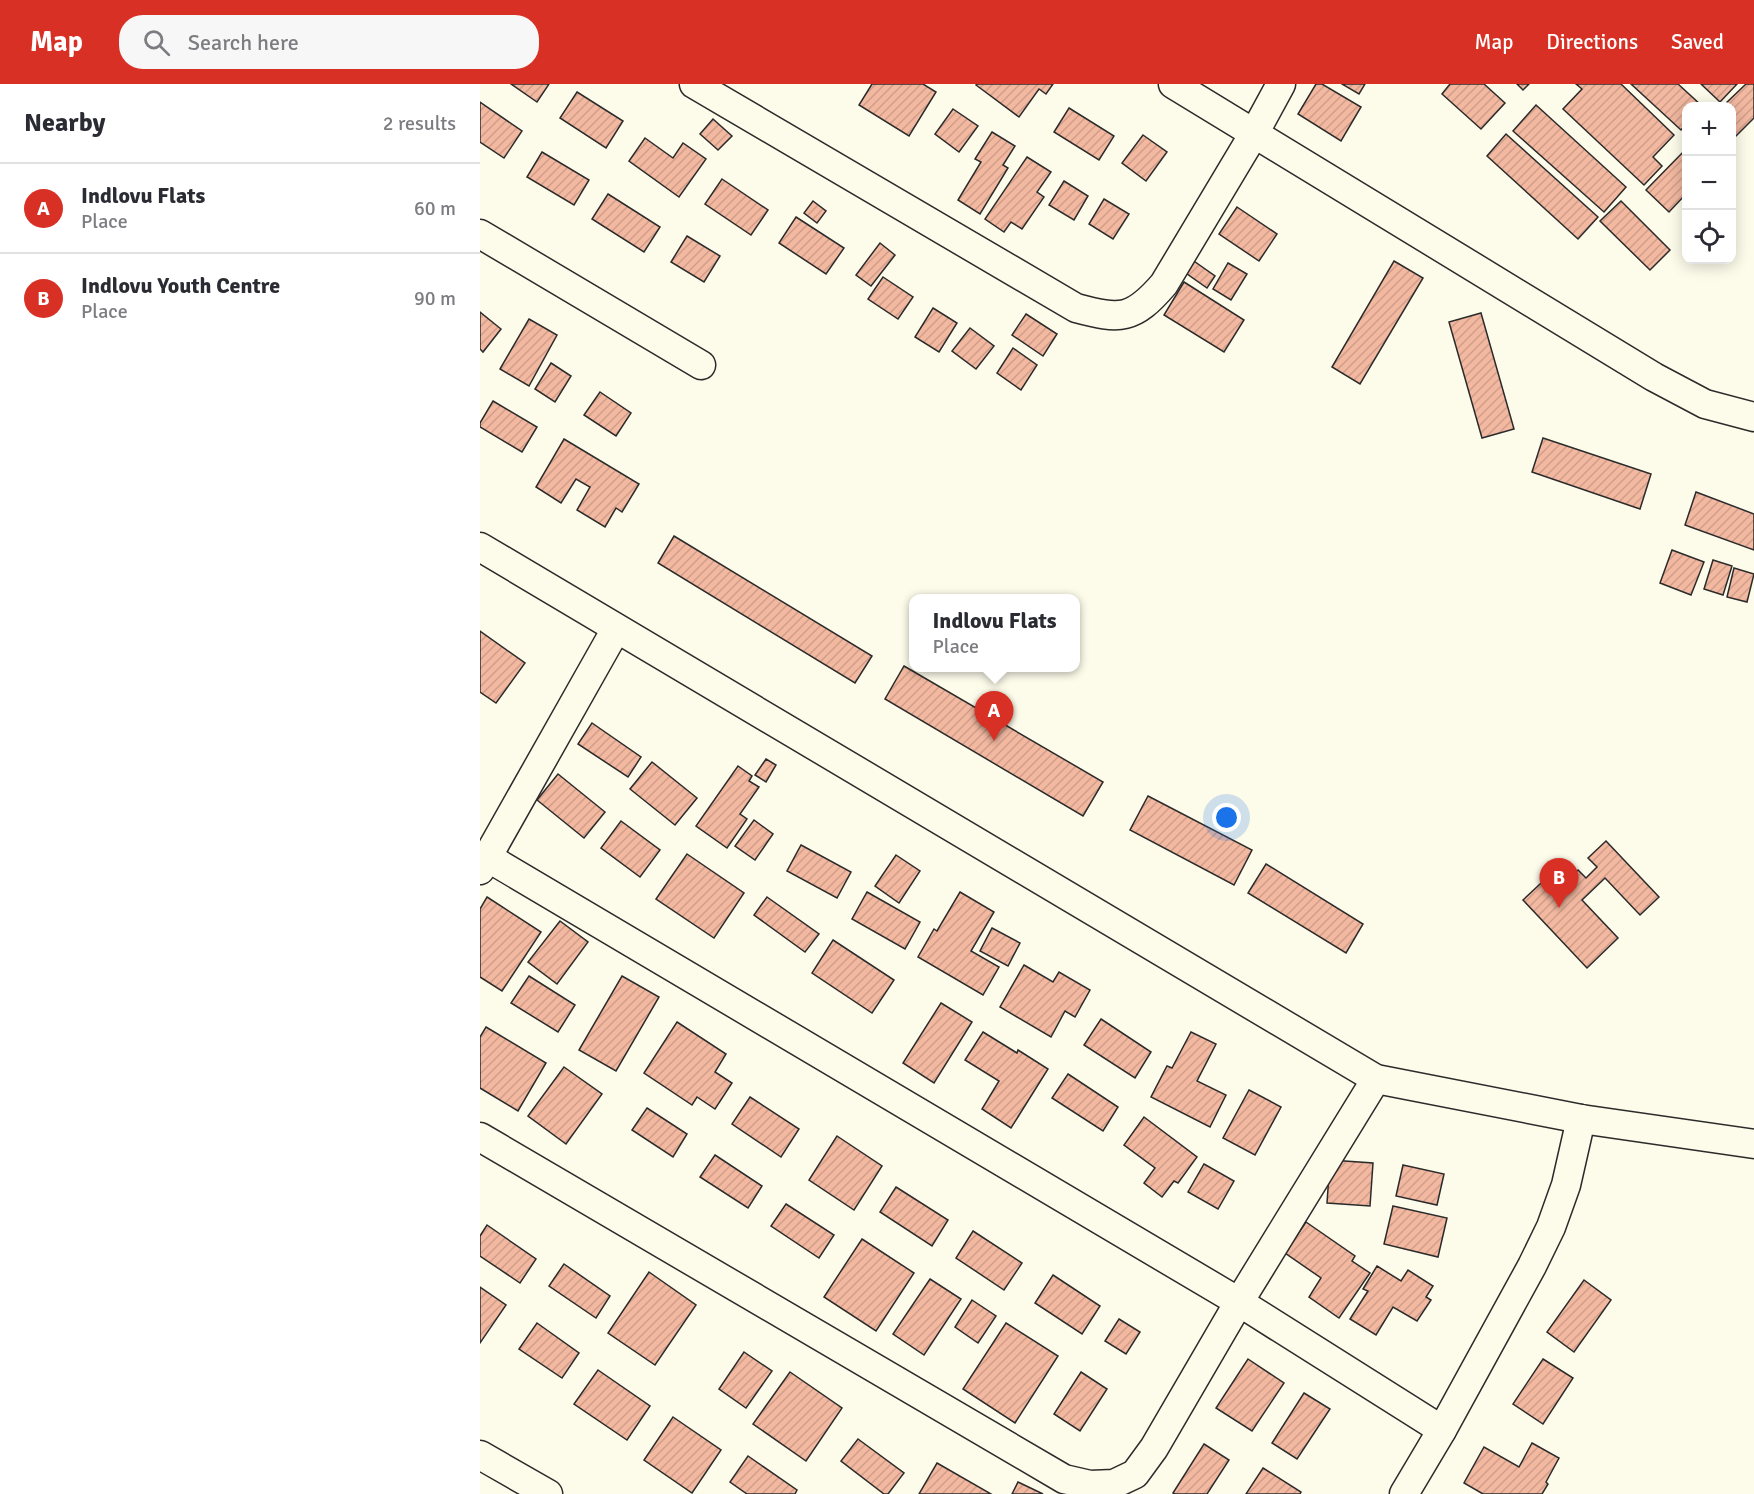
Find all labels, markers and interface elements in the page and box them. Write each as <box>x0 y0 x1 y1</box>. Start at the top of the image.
search box <box>119 15 539 69</box>
text: Map <box>30 25 83 59</box>
icon: search <box>140 26 173 59</box>
text: Search here <box>188 29 299 56</box>
text: Map <box>1475 29 1513 55</box>
text: Directions <box>1546 29 1638 55</box>
text: Saved <box>1671 29 1724 55</box>
map controls <box>1682 102 1736 264</box>
button: + <box>1682 102 1736 156</box>
text: Nearby <box>24 107 105 139</box>
text: 2 results <box>383 111 456 136</box>
button: − <box>1682 156 1736 210</box>
text: Indlovu Flats <box>81 182 205 209</box>
text: A <box>37 196 50 221</box>
text: 60 m <box>414 196 456 221</box>
text: Place <box>81 209 128 234</box>
button: locate <box>1682 210 1736 264</box>
text: Indlovu Youth Centre <box>81 272 280 299</box>
text: B <box>37 286 50 311</box>
text: 90 m <box>414 286 456 311</box>
text: Place <box>81 299 128 324</box>
popup <box>909 594 1080 672</box>
text: Indlovu Flats <box>932 607 1057 634</box>
text: Place <box>932 634 979 659</box>
pin: A <box>974 692 1014 741</box>
your location <box>1212 803 1241 832</box>
pin: B <box>1540 858 1578 908</box>

